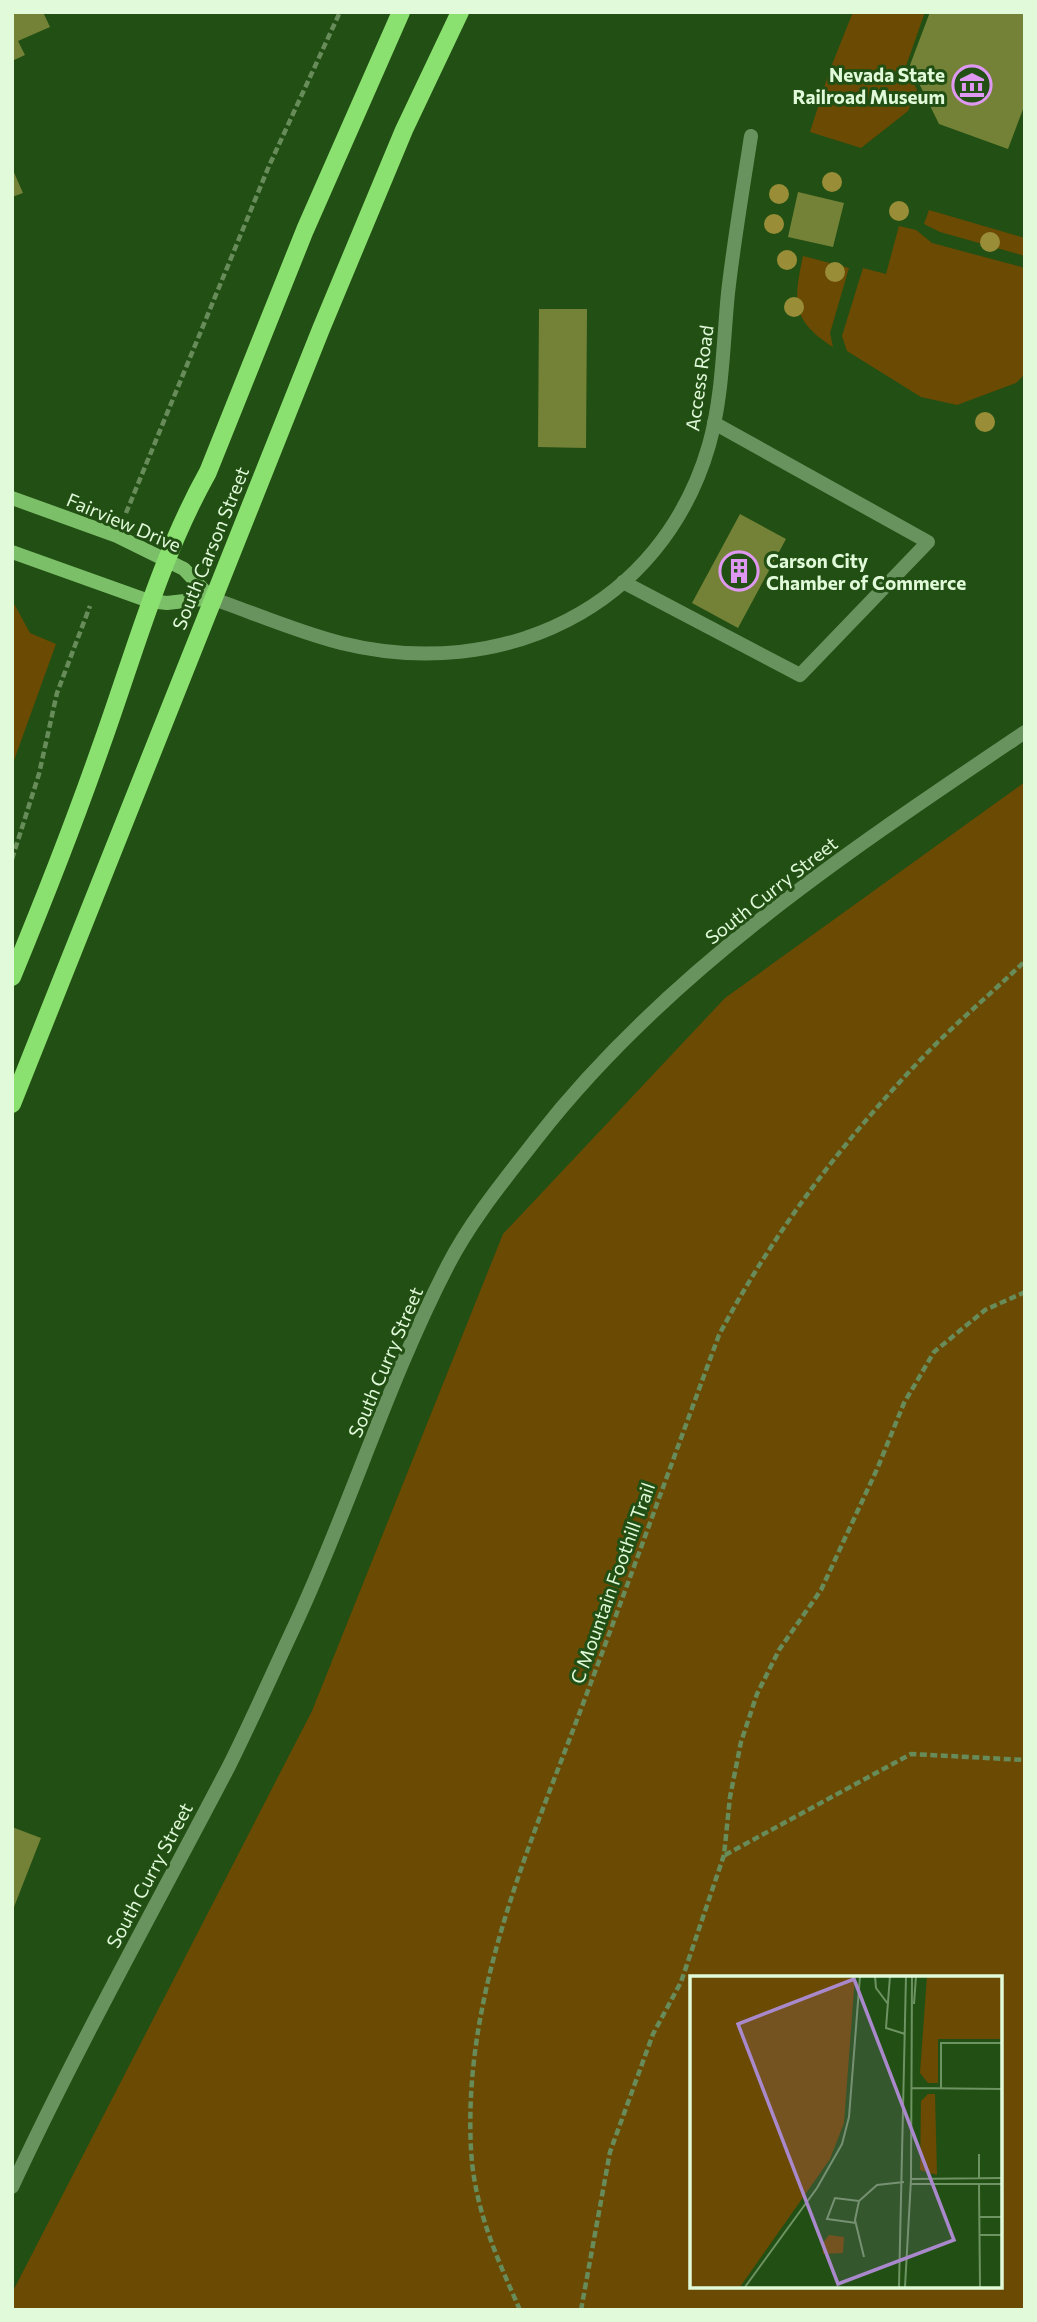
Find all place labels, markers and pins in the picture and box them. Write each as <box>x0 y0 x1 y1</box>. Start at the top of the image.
place label: Nevada State Railroad Museum <box>793 63 945 108</box>
museum icon: Nevada State Railroad Museum <box>951 64 993 106</box>
place label: Carson City Chamber of Commerce <box>766 549 966 594</box>
building icon: Carson City Chamber of Commerce <box>718 550 760 592</box>

